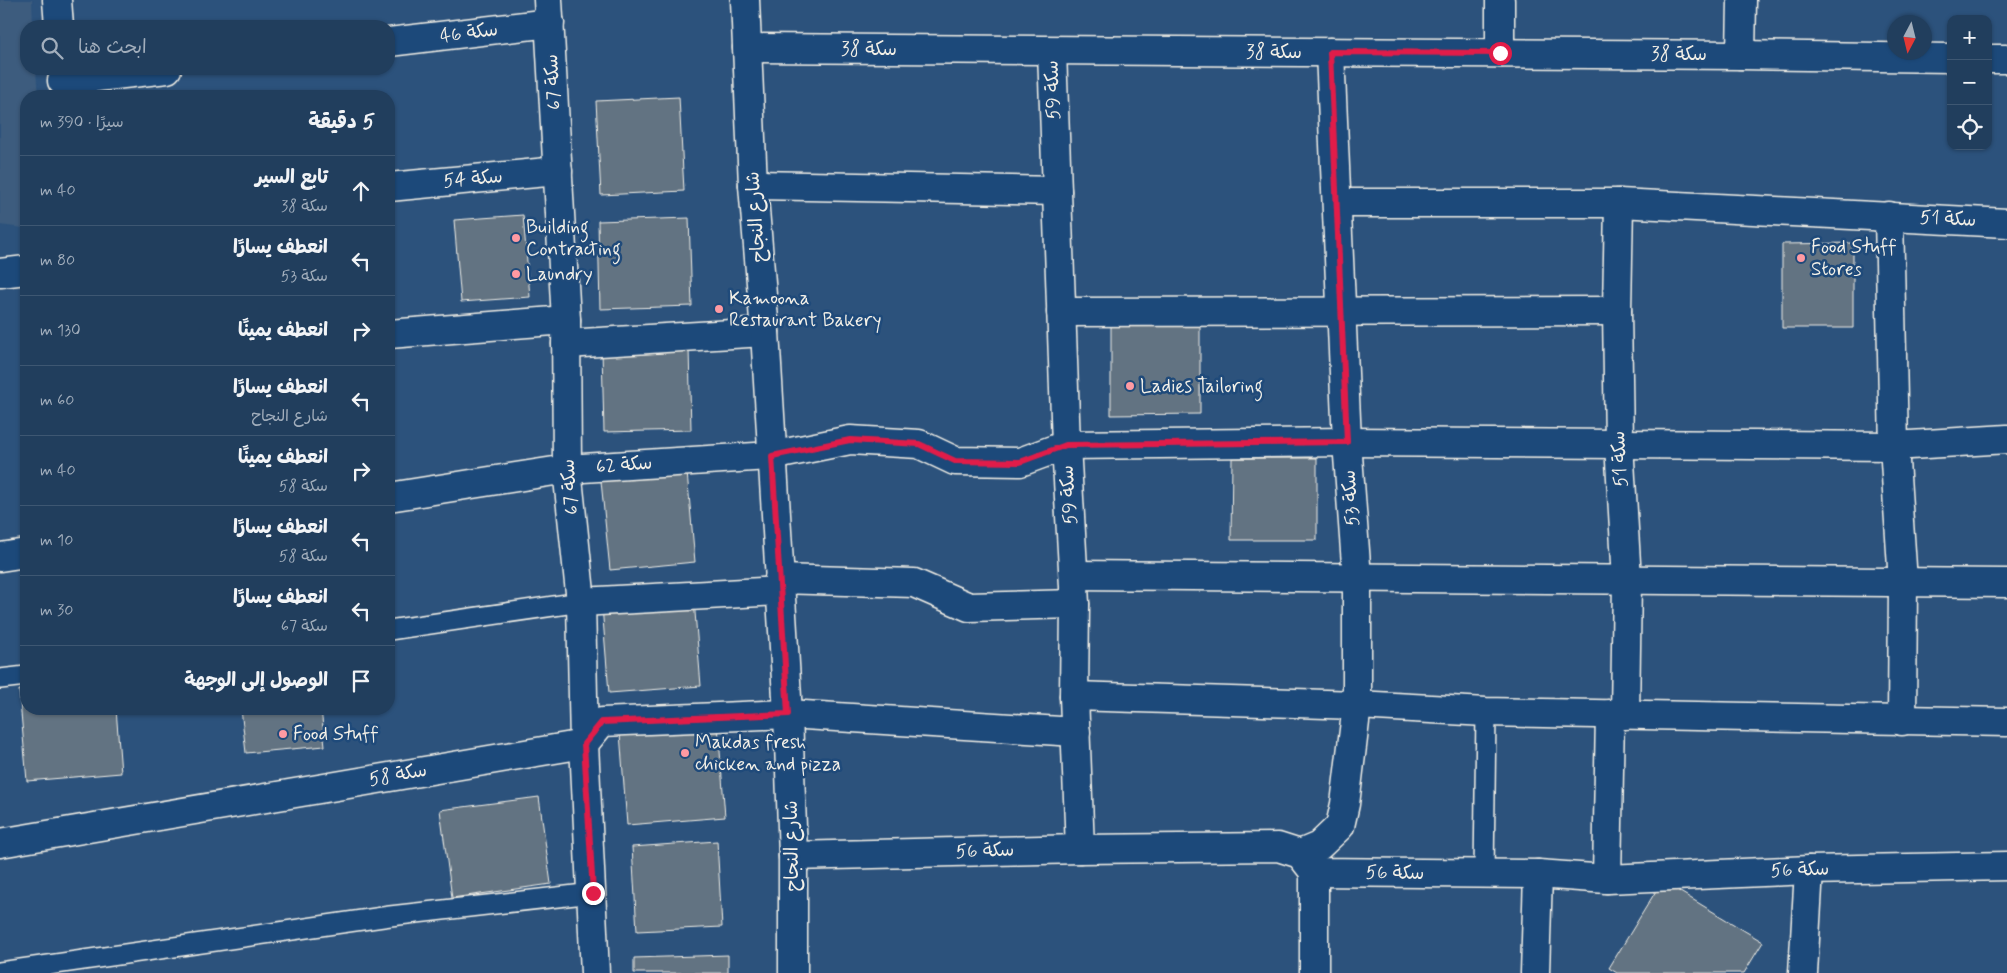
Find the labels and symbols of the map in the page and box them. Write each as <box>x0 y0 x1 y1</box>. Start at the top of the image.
north arrow <box>1887 15 1932 60</box>
street label: سكة 46 <box>438 17 500 49</box>
street label: سكة 38 <box>841 37 897 62</box>
street label: سكة 38 <box>1246 40 1302 65</box>
route start <box>1489 42 1512 65</box>
street label: سكة 38 <box>1651 42 1707 67</box>
street label: سكة 67 <box>539 53 567 111</box>
street label: سكة 59 <box>1039 60 1067 120</box>
street label: سكة 54 <box>442 164 504 194</box>
street label: شارع النجاح <box>740 171 772 263</box>
street label: سكة 51 <box>1919 205 1977 233</box>
place label: Building Contracting <box>526 215 621 265</box>
marker: Building Contracting <box>510 232 522 244</box>
place label: Food Stuff Stores <box>1811 235 1897 282</box>
marker: Food Stuff Stores <box>1795 252 1807 264</box>
place label: Laundry <box>526 262 593 287</box>
marker: Laundry <box>510 268 522 280</box>
place label: Kamoona Restaurant Bakery <box>729 286 881 334</box>
marker: Kamoona Restaurant Bakery <box>713 303 725 315</box>
place label: Ladies Tailoring <box>1140 374 1263 402</box>
marker: Ladies Tailoring <box>1124 380 1136 392</box>
street label: سكة 51 <box>1606 430 1634 488</box>
street label: سكة 62 <box>595 451 653 479</box>
street label: سكة 67 <box>556 458 584 516</box>
street label: سكة 59 <box>1054 464 1084 526</box>
street label: سكة 53 <box>1337 469 1365 527</box>
place label: Food Stuff <box>293 722 379 747</box>
marker: Food Stuff <box>277 728 289 740</box>
place label: Makdas fresh chicken and pizza <box>695 730 841 777</box>
marker: Makdas fresh chicken and pizza <box>679 747 691 759</box>
street label: سكة 58 <box>367 758 429 792</box>
street label: شارع النجاح <box>779 800 805 892</box>
street label: سكة 56 <box>955 837 1015 865</box>
street label: سكة 56 <box>1770 856 1830 884</box>
street label: سكة 56 <box>1365 860 1425 886</box>
route end <box>582 882 605 905</box>

